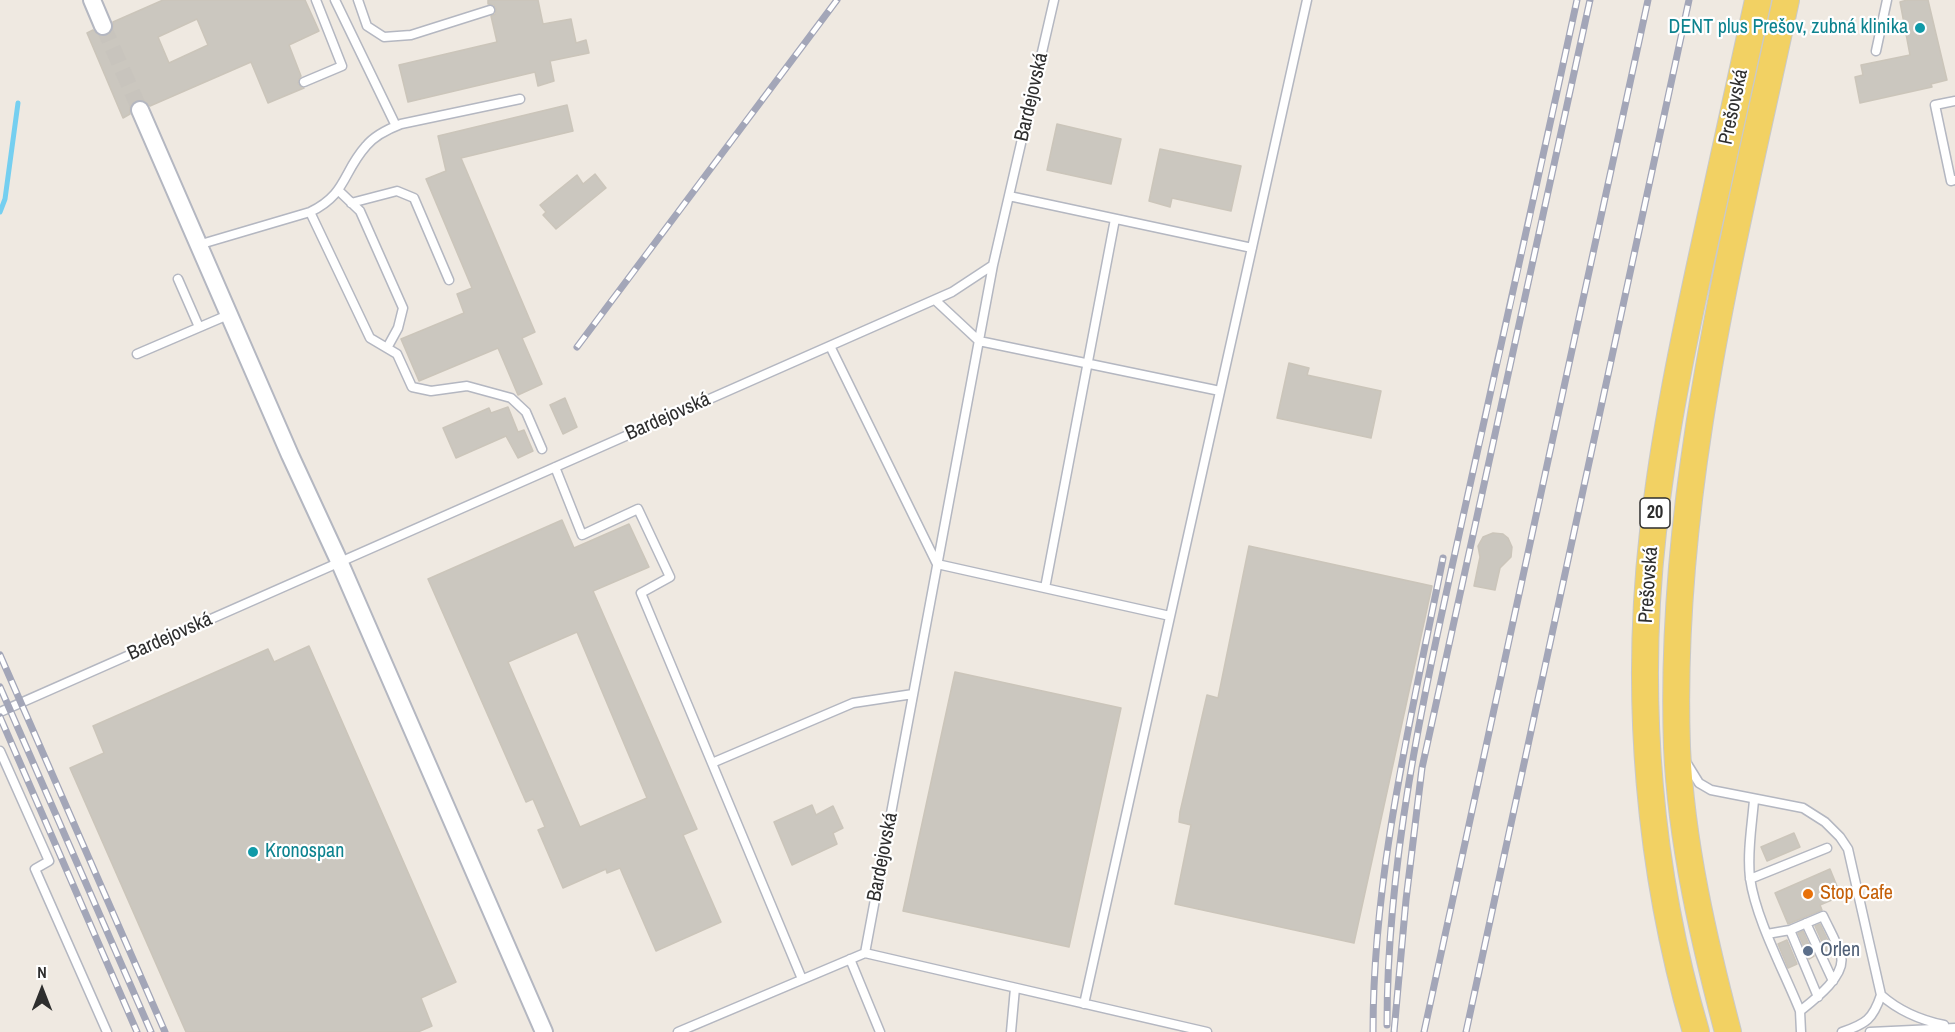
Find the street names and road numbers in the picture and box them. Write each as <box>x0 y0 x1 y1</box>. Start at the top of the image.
street label: Bardejovská <box>1010 50 1054 144</box>
street label: Prešovská <box>1714 67 1754 147</box>
street label: Bardejovská <box>622 388 714 446</box>
road number: 20 <box>1640 498 1670 528</box>
street label: Prešovská <box>1634 546 1664 624</box>
street label: Bardejovská <box>124 608 216 666</box>
street label: Bardejovská <box>863 810 903 904</box>

